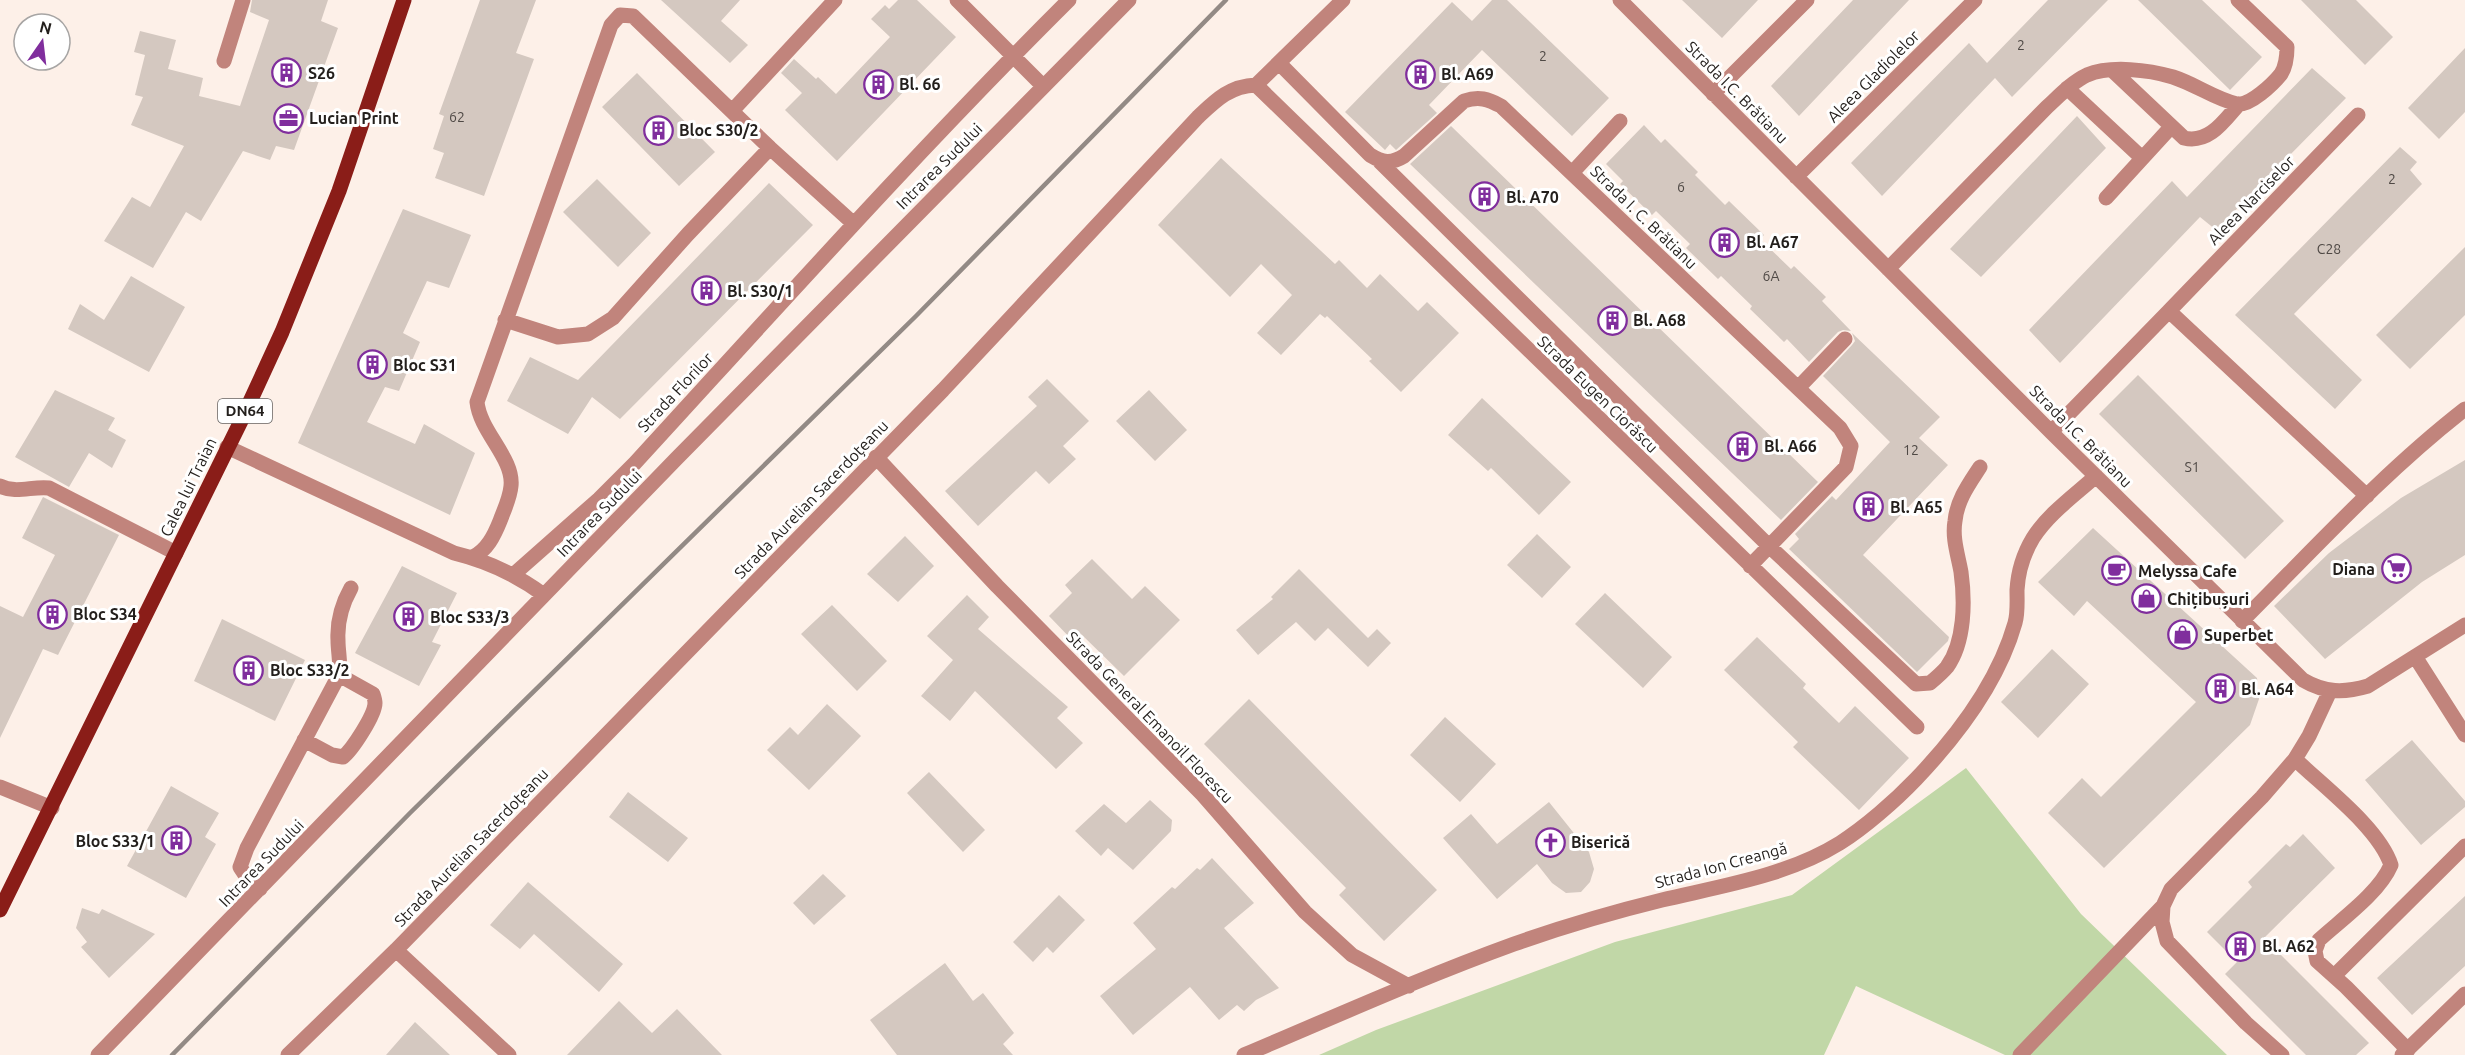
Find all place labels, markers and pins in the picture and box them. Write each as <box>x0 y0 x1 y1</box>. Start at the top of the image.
building icon: S26 <box>271 57 303 89</box>
building icon: Bl. A69 <box>1404 58 1436 90</box>
place label: S26 <box>308 64 335 82</box>
place label: Bl. A69 <box>1441 65 1494 83</box>
building icon: Bl. 66 <box>862 68 894 100</box>
place label: Bl. 66 <box>899 75 941 93</box>
office icon: Lucian Print <box>272 102 304 134</box>
place label: Lucian Print <box>309 109 399 127</box>
building icon: Bloc S30/2 <box>642 114 674 146</box>
place label: Bloc S30/2 <box>679 121 759 139</box>
building icon: Bl. A70 <box>1469 181 1501 213</box>
place label: Bl. A70 <box>1506 188 1559 206</box>
building icon: Bl. A67 <box>1709 226 1741 258</box>
place label: Bl. A67 <box>1746 233 1799 251</box>
building icon: Bl. S30/1 <box>690 275 722 307</box>
place label: Bl. S30/1 <box>727 282 793 300</box>
building icon: Bl. A68 <box>1596 304 1628 336</box>
place label: Bl. A68 <box>1633 311 1686 329</box>
building icon: Bloc S31 <box>356 349 388 381</box>
place label: Bloc S31 <box>393 356 457 374</box>
building icon: Bl. A66 <box>1727 430 1759 462</box>
place label: Bl. A66 <box>1764 437 1817 455</box>
building icon: Bl. A65 <box>1853 491 1885 523</box>
place label: Bl. A65 <box>1890 498 1943 516</box>
supermarket icon: Diana <box>2380 553 2412 585</box>
cafe icon: Melyssa Cafe <box>2101 555 2133 587</box>
place label: Diana <box>2332 560 2375 578</box>
place label: Melyssa Cafe <box>2138 562 2237 580</box>
shop icon: Chițibușuri <box>2130 583 2162 615</box>
place label: Chițibușuri <box>2167 590 2249 609</box>
building icon: Bloc S34 <box>36 598 68 630</box>
building icon: Bloc S33/3 <box>393 601 425 633</box>
place label: Bloc S34 <box>73 605 137 623</box>
place label: Bloc S33/3 <box>430 608 510 626</box>
shop icon: Superbet <box>2167 619 2199 651</box>
place label: Superbet <box>2204 626 2274 644</box>
building icon: Bloc S33/2 <box>233 654 265 686</box>
place label: Bloc S33/2 <box>270 661 350 679</box>
building icon: Bl. A64 <box>2204 673 2236 705</box>
place label: Bl. A64 <box>2241 680 2294 698</box>
building icon: Bloc S33/1 <box>160 825 192 857</box>
church icon: Biserică <box>1534 826 1566 858</box>
place label: Bloc S33/1 <box>75 832 155 850</box>
place label: Biserică <box>1571 833 1630 851</box>
building icon: Bl. A62 <box>2225 930 2257 962</box>
place label: Bl. A62 <box>2262 937 2315 955</box>

